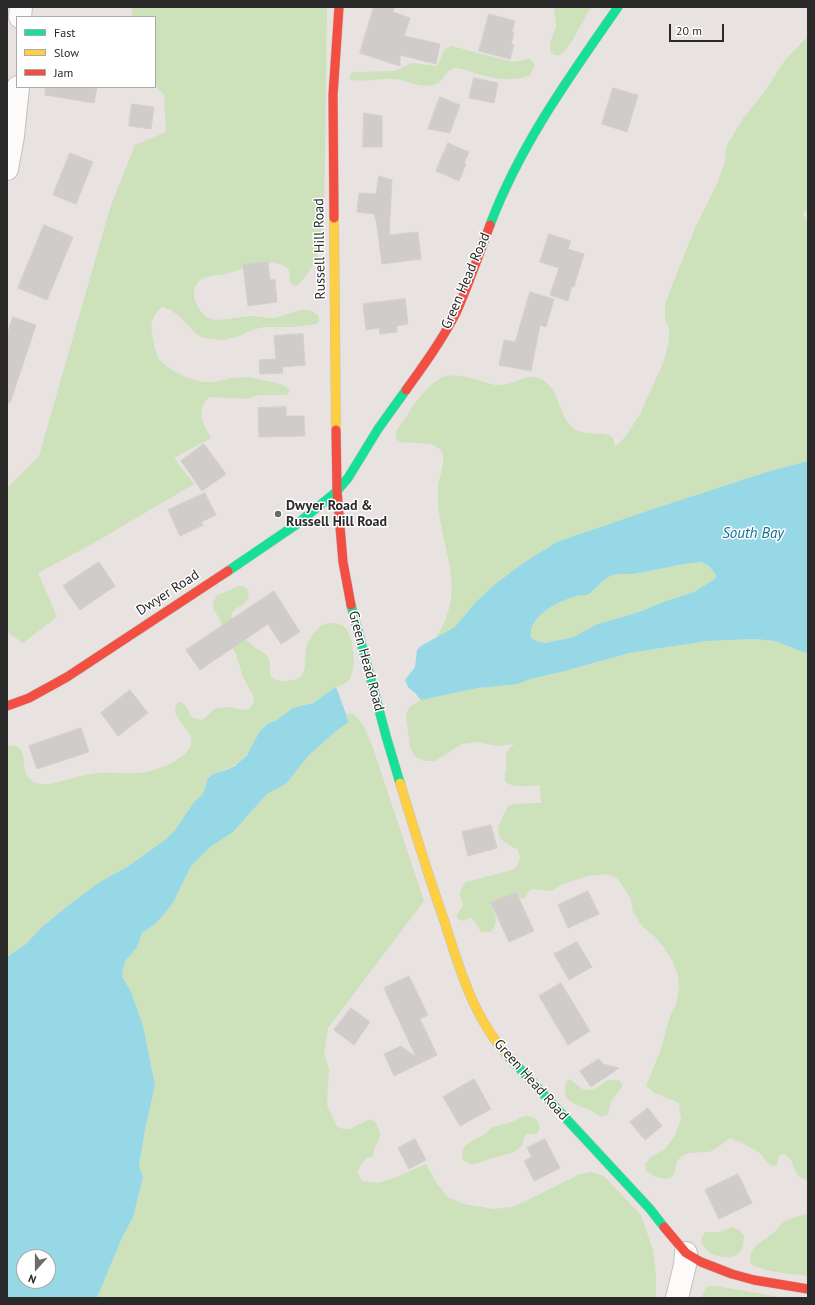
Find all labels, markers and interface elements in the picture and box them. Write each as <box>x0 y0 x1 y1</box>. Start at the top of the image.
legend <box>16 16 156 88</box>
scale bar <box>671 16 726 42</box>
text: 20 m <box>676 23 702 38</box>
text: Fast <box>54 25 75 40</box>
text: Slow <box>54 45 79 60</box>
text: Jam <box>54 65 73 80</box>
street label: Russell Hill Road <box>311 198 329 300</box>
street label: Green Head Road <box>438 230 494 332</box>
place label: Dwyer Road & Russell Hill Road <box>286 498 387 530</box>
marker: Dwyer Road & Russell Hill Road <box>273 509 283 519</box>
water label: South Bay <box>722 525 784 543</box>
street label: Dwyer Road <box>134 567 202 619</box>
street label: Green Head Road <box>345 609 387 713</box>
street label: Green Head Road <box>490 1036 572 1124</box>
north arrow <box>16 1249 56 1289</box>
text: N <box>26 1271 38 1287</box>

